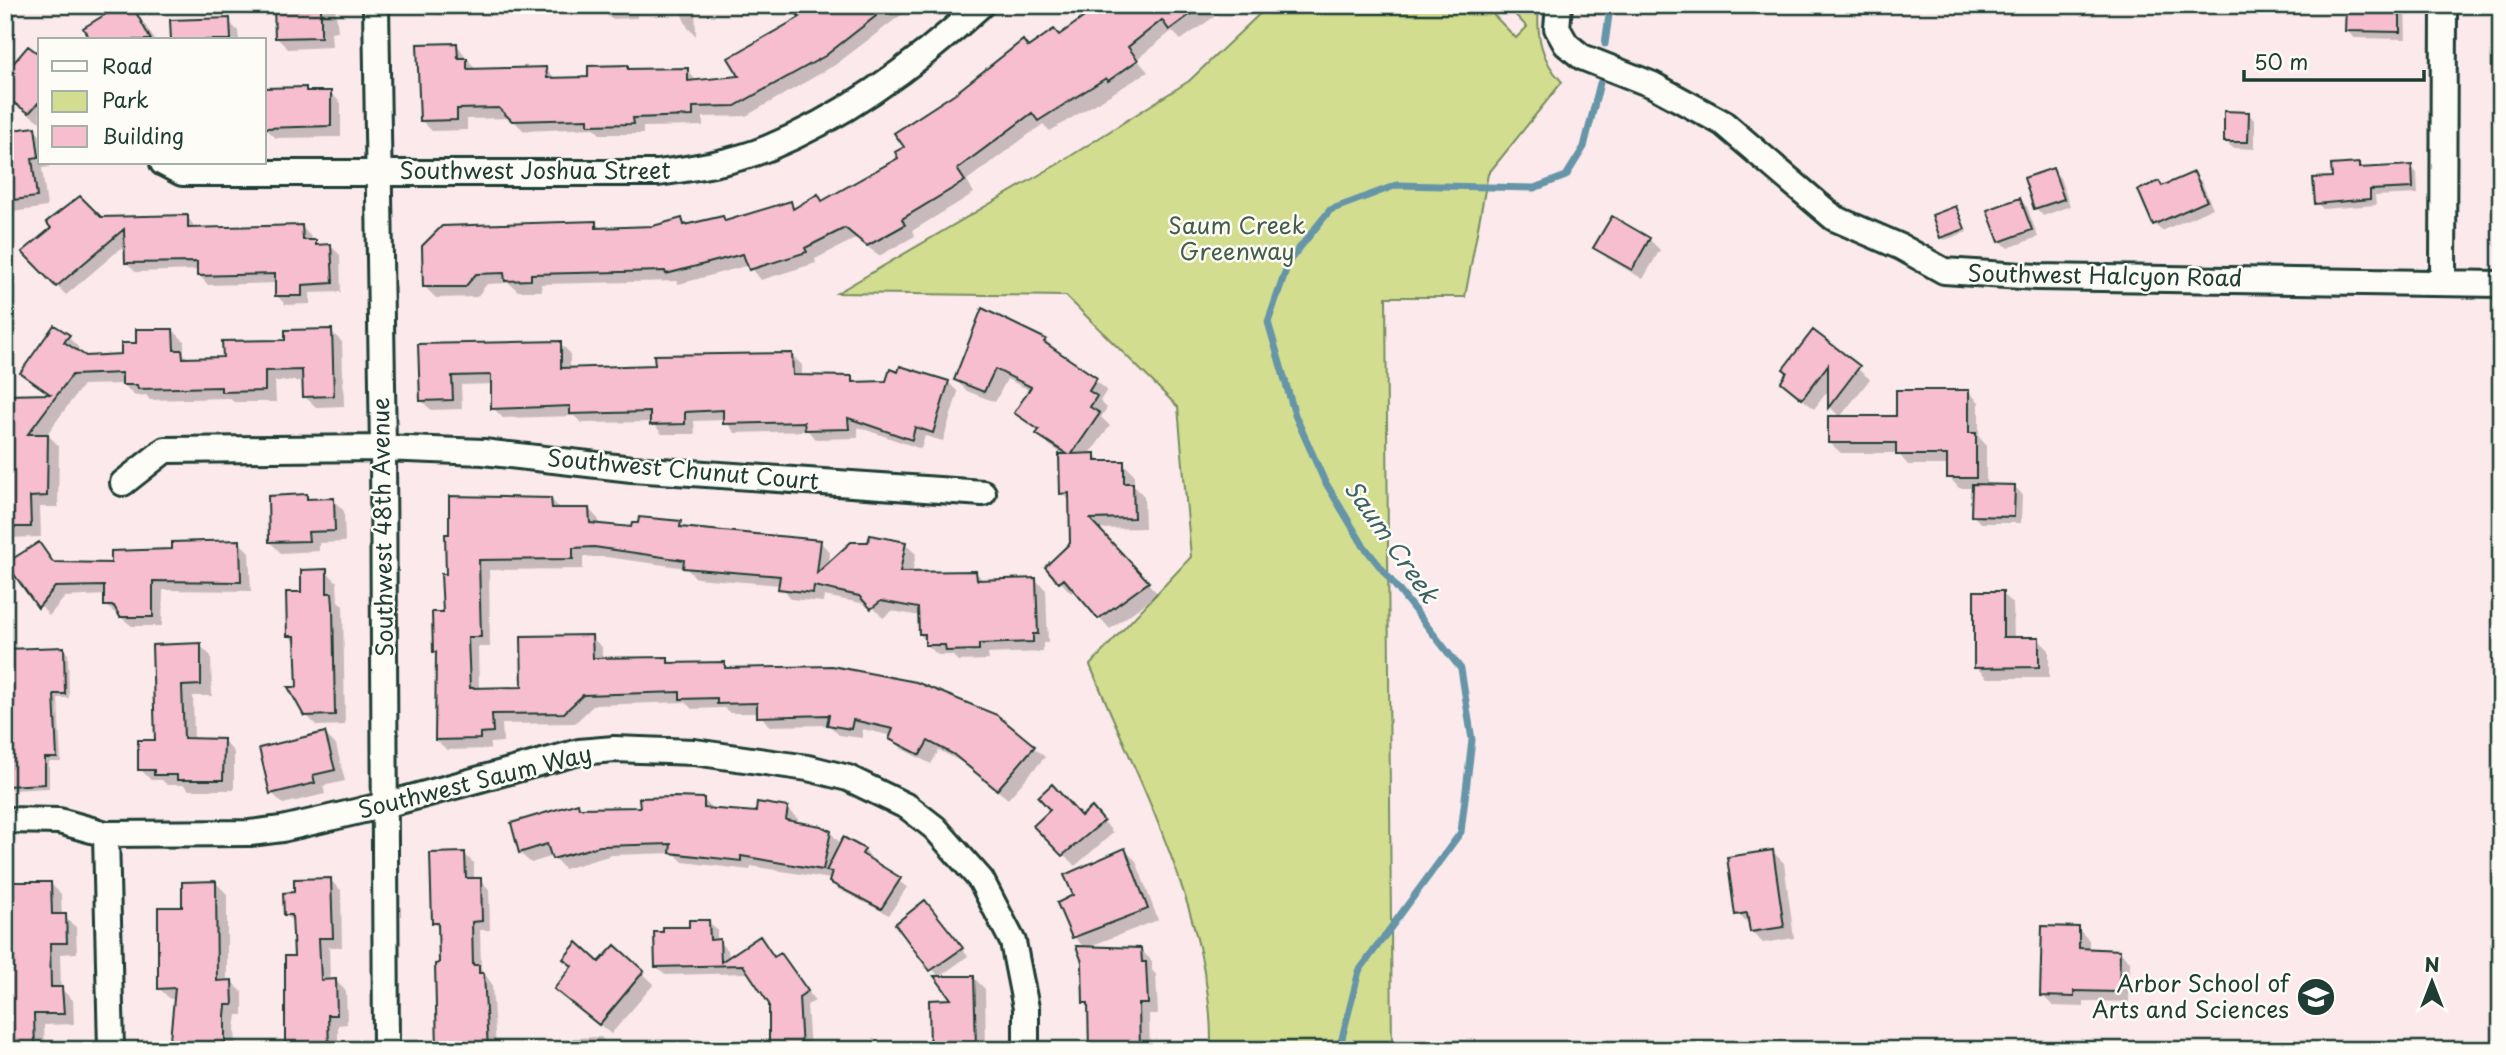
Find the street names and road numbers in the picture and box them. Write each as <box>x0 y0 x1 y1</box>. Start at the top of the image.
street label: Southwest Joshua Street <box>399 152 671 187</box>
street label: Southwest Halcyon Road <box>1967 255 2243 294</box>
street label: Southwest 48th Avenue <box>362 397 401 657</box>
street label: Southwest Chunut Court <box>546 439 820 498</box>
street label: Southwest Saum Way <box>354 735 595 827</box>

